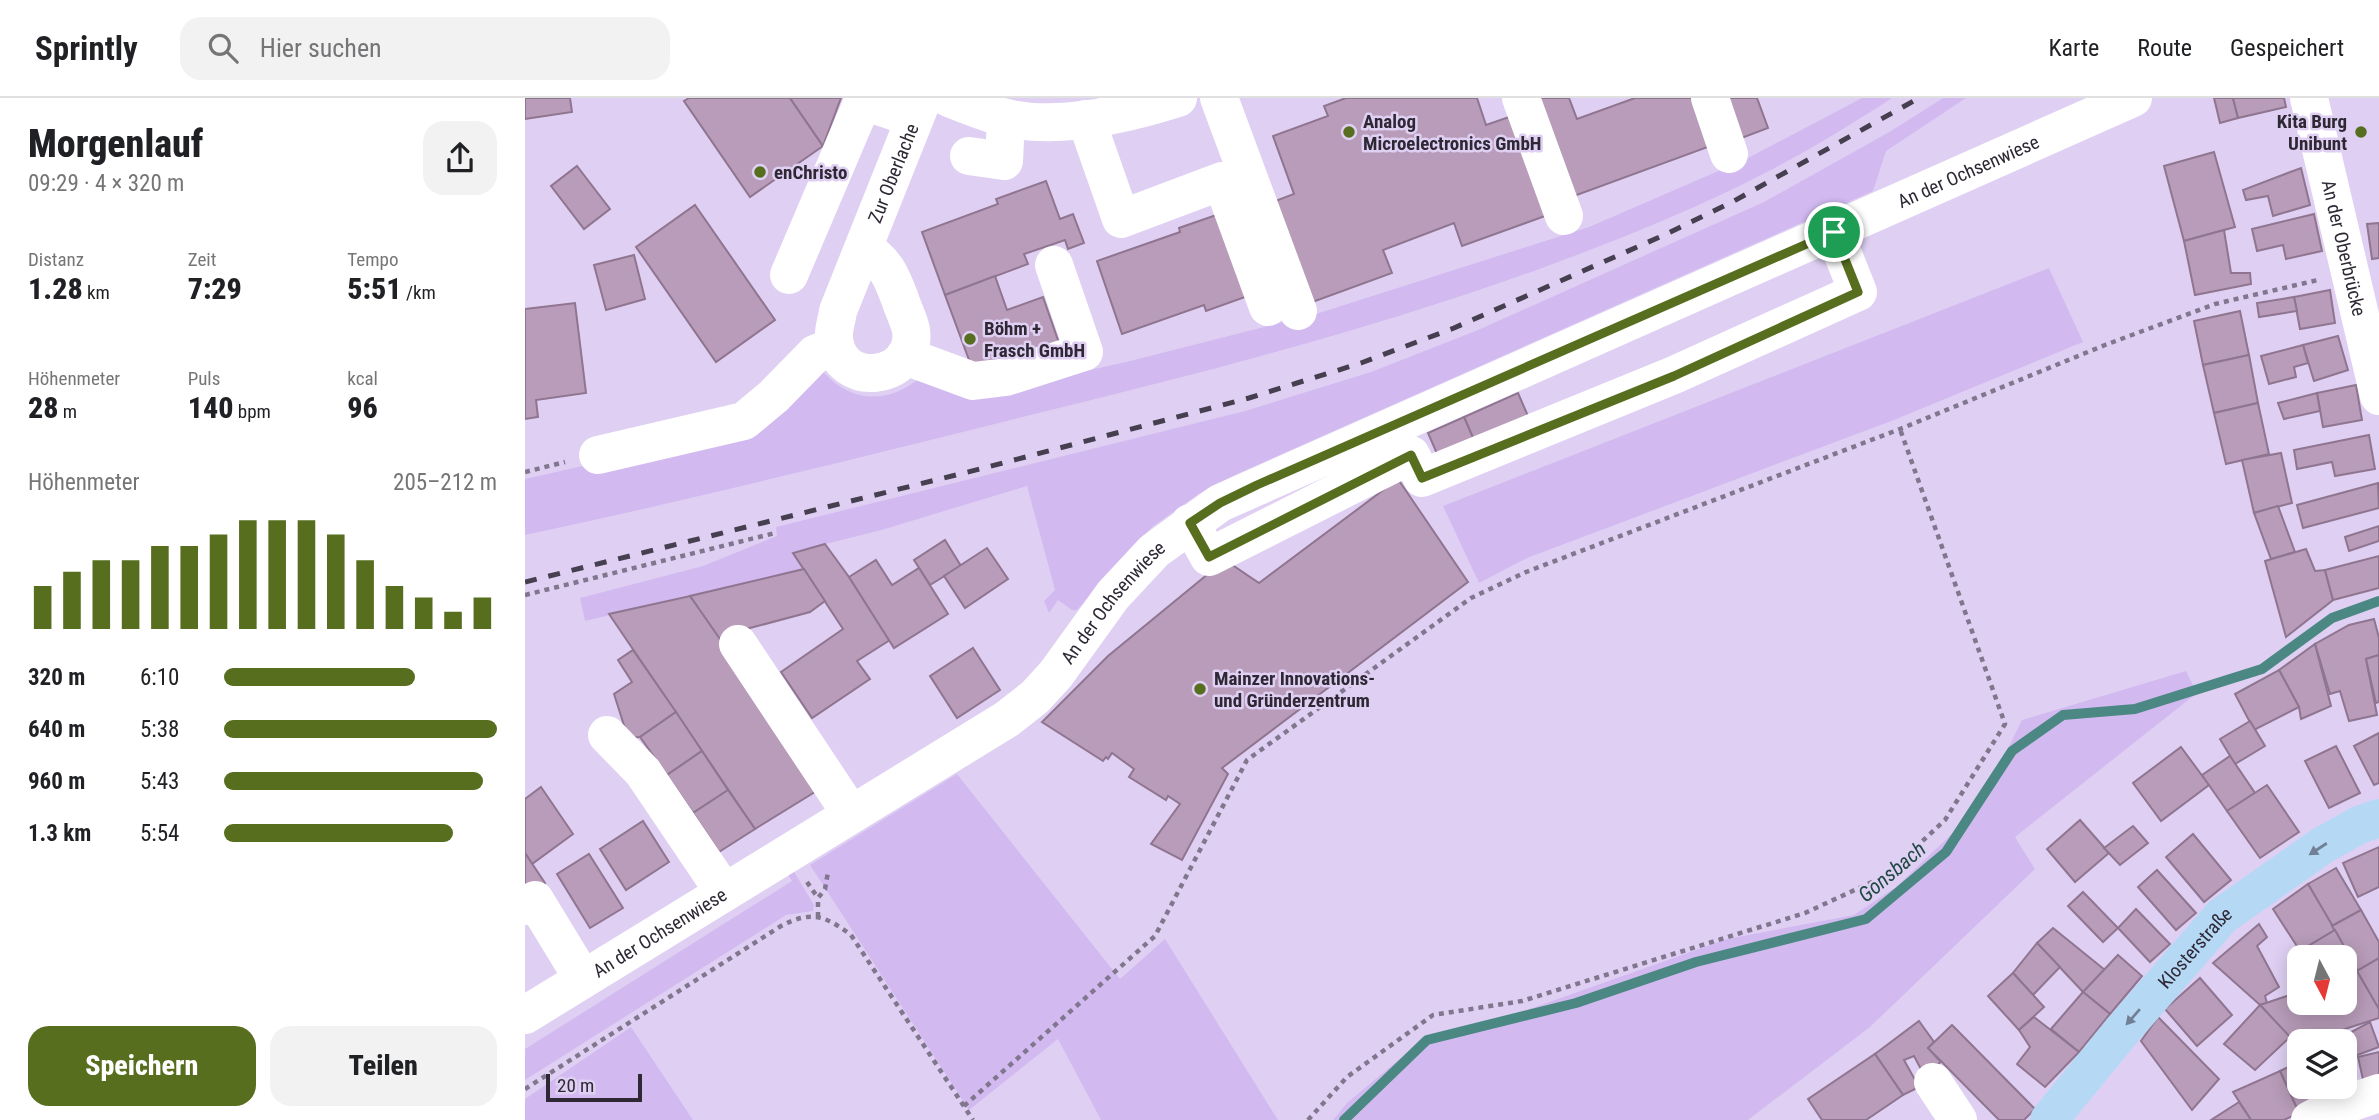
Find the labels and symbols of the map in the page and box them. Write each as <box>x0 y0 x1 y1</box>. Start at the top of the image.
place label: Analog Microelectronics GmbH <box>1363 110 1541 155</box>
place label: Kita Burg Unibunt <box>2277 110 2347 155</box>
street label: Zur Oberlache <box>863 120 924 226</box>
marker: Analog Microelectronics GmbH <box>1341 124 1357 140</box>
marker: Kita Burg Unibunt <box>2353 124 2369 140</box>
street label: An der Ochsenwiese <box>1894 130 2043 213</box>
place label: enChristo <box>774 161 847 184</box>
marker: enChristo <box>752 164 768 180</box>
street label: An der Oberbrücke <box>2317 178 2371 318</box>
pin <box>1804 202 1864 262</box>
place label: Böhm + Frasch GmbH <box>984 317 1085 362</box>
marker: Böhm + Frasch GmbH <box>962 331 978 347</box>
street label: An der Ochsenwiese <box>1056 536 1169 669</box>
place label: Mainzer Innovations- und Gründerzentrum <box>1214 667 1375 712</box>
marker: Mainzer Innovations- und Gründerzentrum <box>1192 681 1208 697</box>
water label: Gonsbach <box>1853 837 1931 907</box>
one-way arrow <box>2308 842 2328 855</box>
street label: An der Ochsenwiese <box>589 883 731 982</box>
street label: Klosterstraße <box>2153 902 2236 993</box>
north arrow <box>2287 945 2357 1015</box>
one-way arrow <box>2125 1008 2141 1026</box>
scale bar <box>546 1071 642 1103</box>

